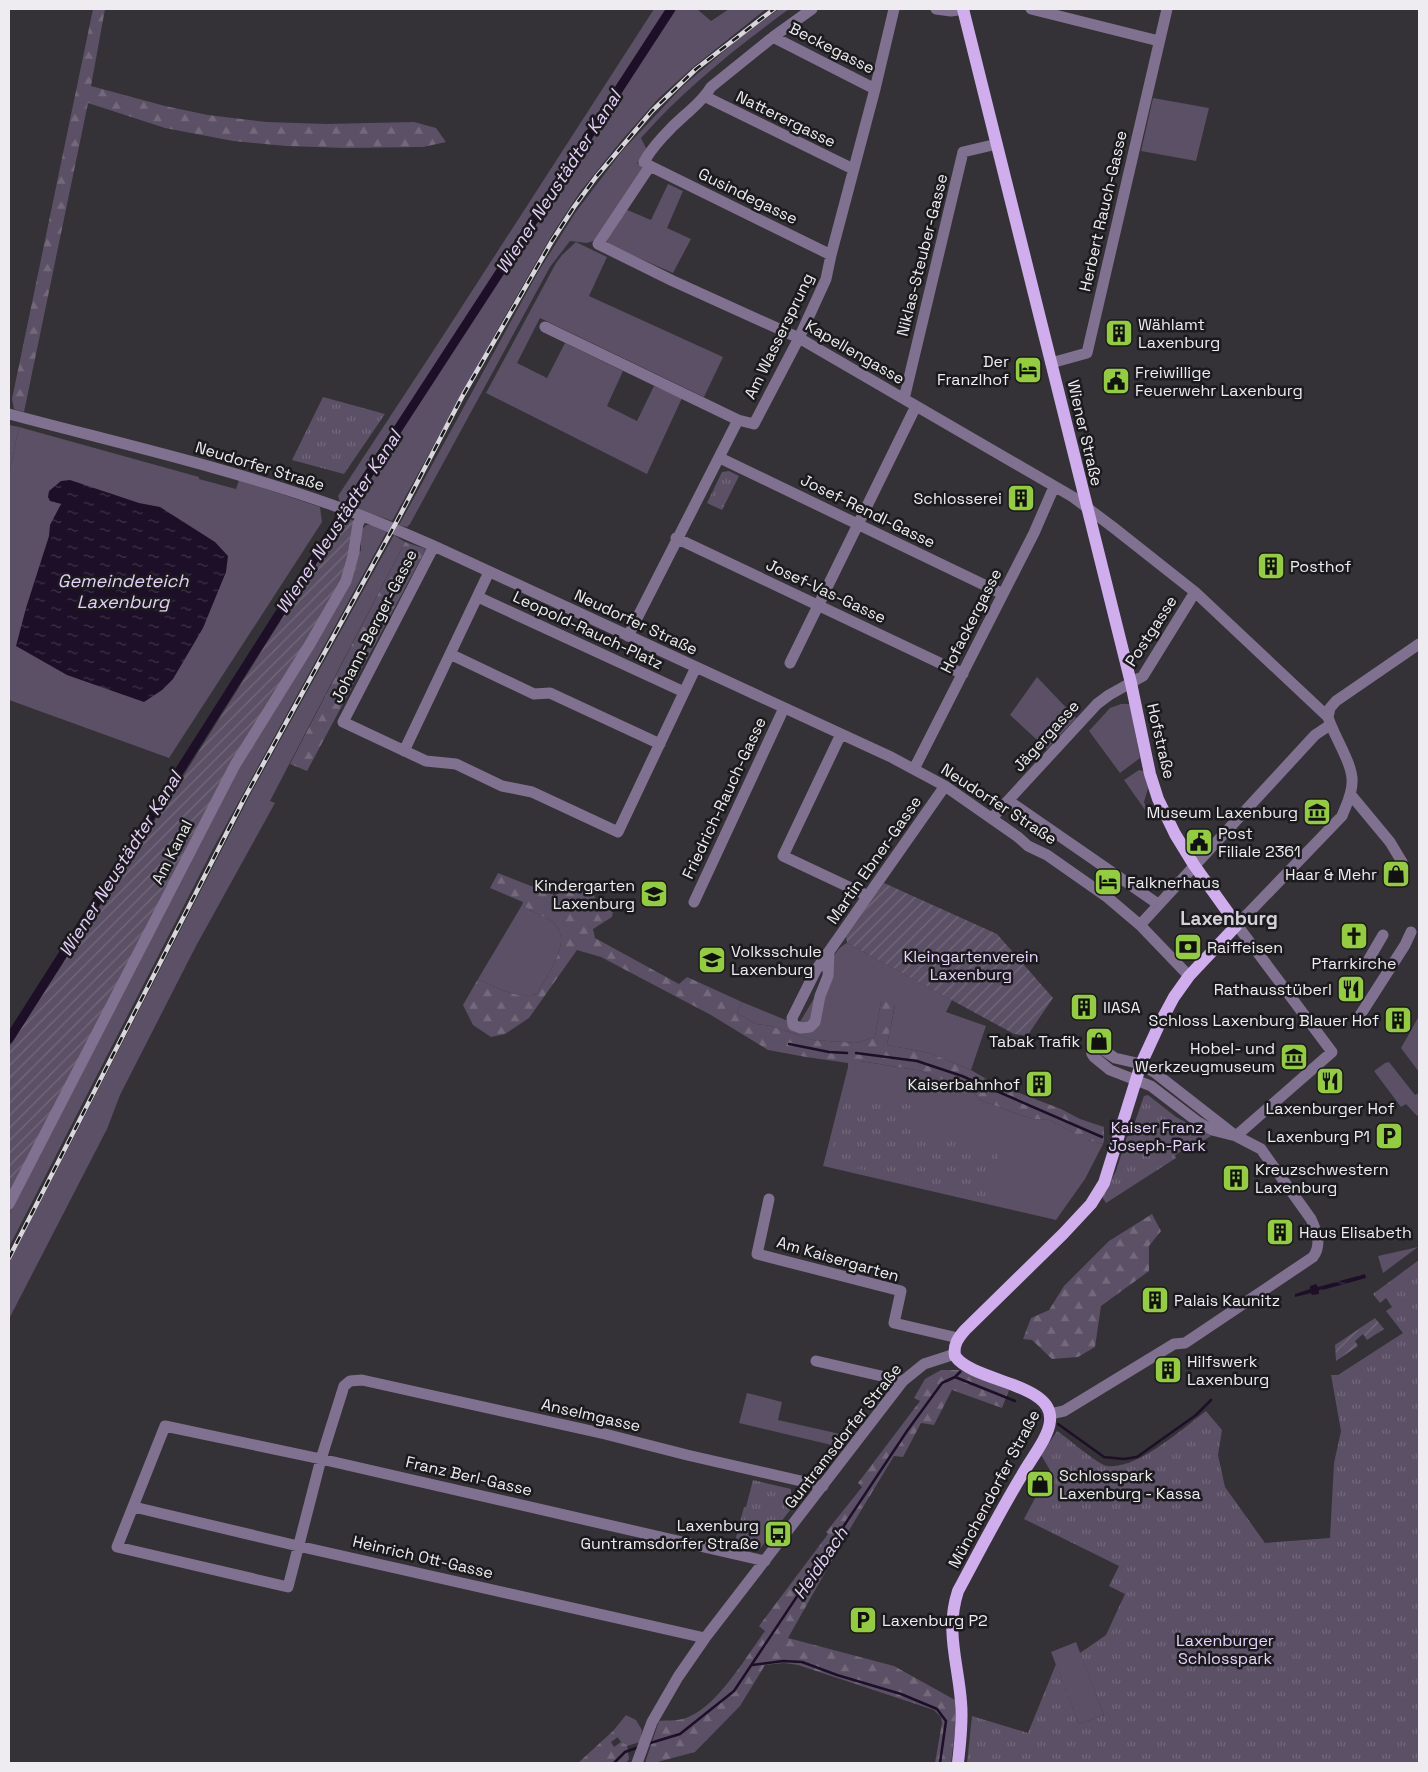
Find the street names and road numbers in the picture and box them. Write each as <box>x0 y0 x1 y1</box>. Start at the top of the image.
street label: Beckegasse <box>786 18 878 78</box>
street label: Natterergasse <box>733 86 839 152</box>
street label: Herbert Rauch-Gasse <box>1074 128 1132 294</box>
street label: Gusindegasse <box>695 163 801 229</box>
street label: Niklas-Steuber-Gasse <box>892 172 952 338</box>
street label: Am Wassersprung <box>739 270 819 402</box>
street label: Kapellengasse <box>801 315 909 389</box>
street label: Wiener Straße <box>1063 378 1107 488</box>
street label: Neudorfer Straße <box>193 436 327 496</box>
street label: Josef-Rendl-Gasse <box>797 469 939 553</box>
street label: Johann-Berger-Gasse <box>326 546 422 706</box>
street label: Josef-Vas-Gasse <box>763 554 889 628</box>
street label: Hofackergasse <box>936 565 1006 677</box>
street label: Neudorfer Straße <box>571 584 701 660</box>
street label: Leopold-Rauch-Platz <box>510 586 666 674</box>
street label: Postgasse <box>1120 592 1182 670</box>
street label: Jägergasse <box>1008 696 1084 776</box>
street label: Hofstraße <box>1142 701 1180 781</box>
street label: Friedrich-Rauch-Gasse <box>677 714 771 882</box>
street label: Neudorfer Straße <box>937 759 1061 849</box>
street label: Martin Ebner-Gasse <box>822 792 926 928</box>
street label: Am Kanal <box>147 816 197 888</box>
street label: Am Kaisergarten <box>774 1231 902 1287</box>
street label: Guntramsdorfer Straße <box>780 1359 906 1513</box>
street label: Anselmgasse <box>539 1393 643 1437</box>
street label: Münchendorfer Straße <box>943 1406 1045 1572</box>
street label: Franz Berl-Gasse <box>404 1451 534 1501</box>
street label: Heinrich Ott-Gasse <box>351 1531 495 1583</box>

